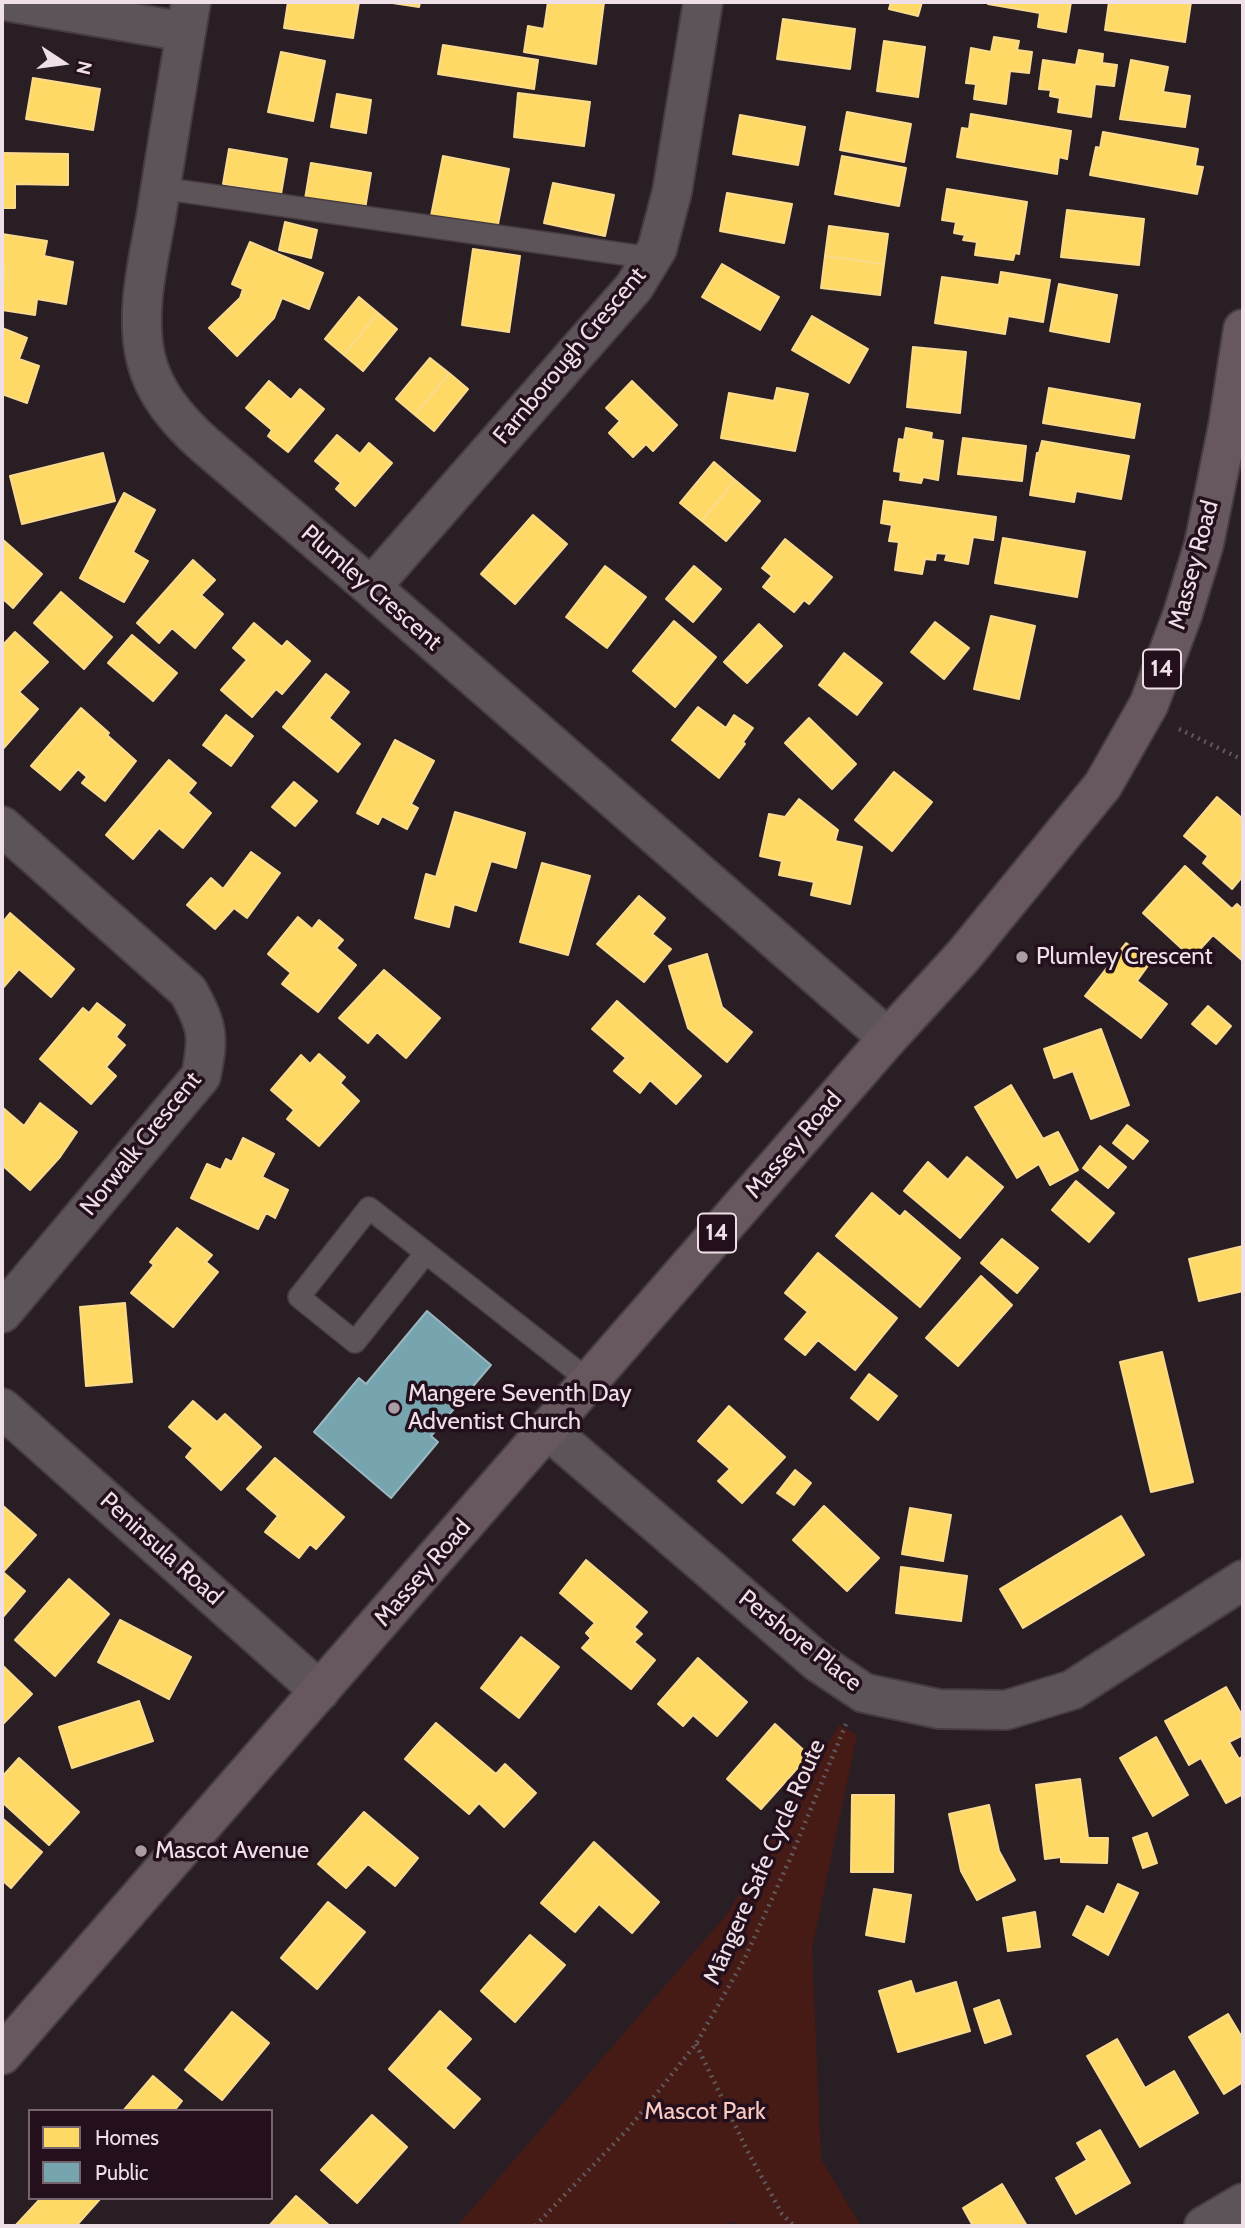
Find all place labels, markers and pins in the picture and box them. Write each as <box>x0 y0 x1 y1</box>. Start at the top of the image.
place label: Plumley Crescent <box>1036 943 1213 971</box>
marker: Plumley Crescent <box>1014 949 1030 965</box>
place label: Mangere Seventh Day Adventist Church <box>408 1380 632 1436</box>
marker: Mangere Seventh Day Adventist Church <box>386 1400 402 1416</box>
place label: Mascot Avenue <box>155 1837 309 1865</box>
marker: Mascot Avenue <box>133 1843 149 1859</box>

